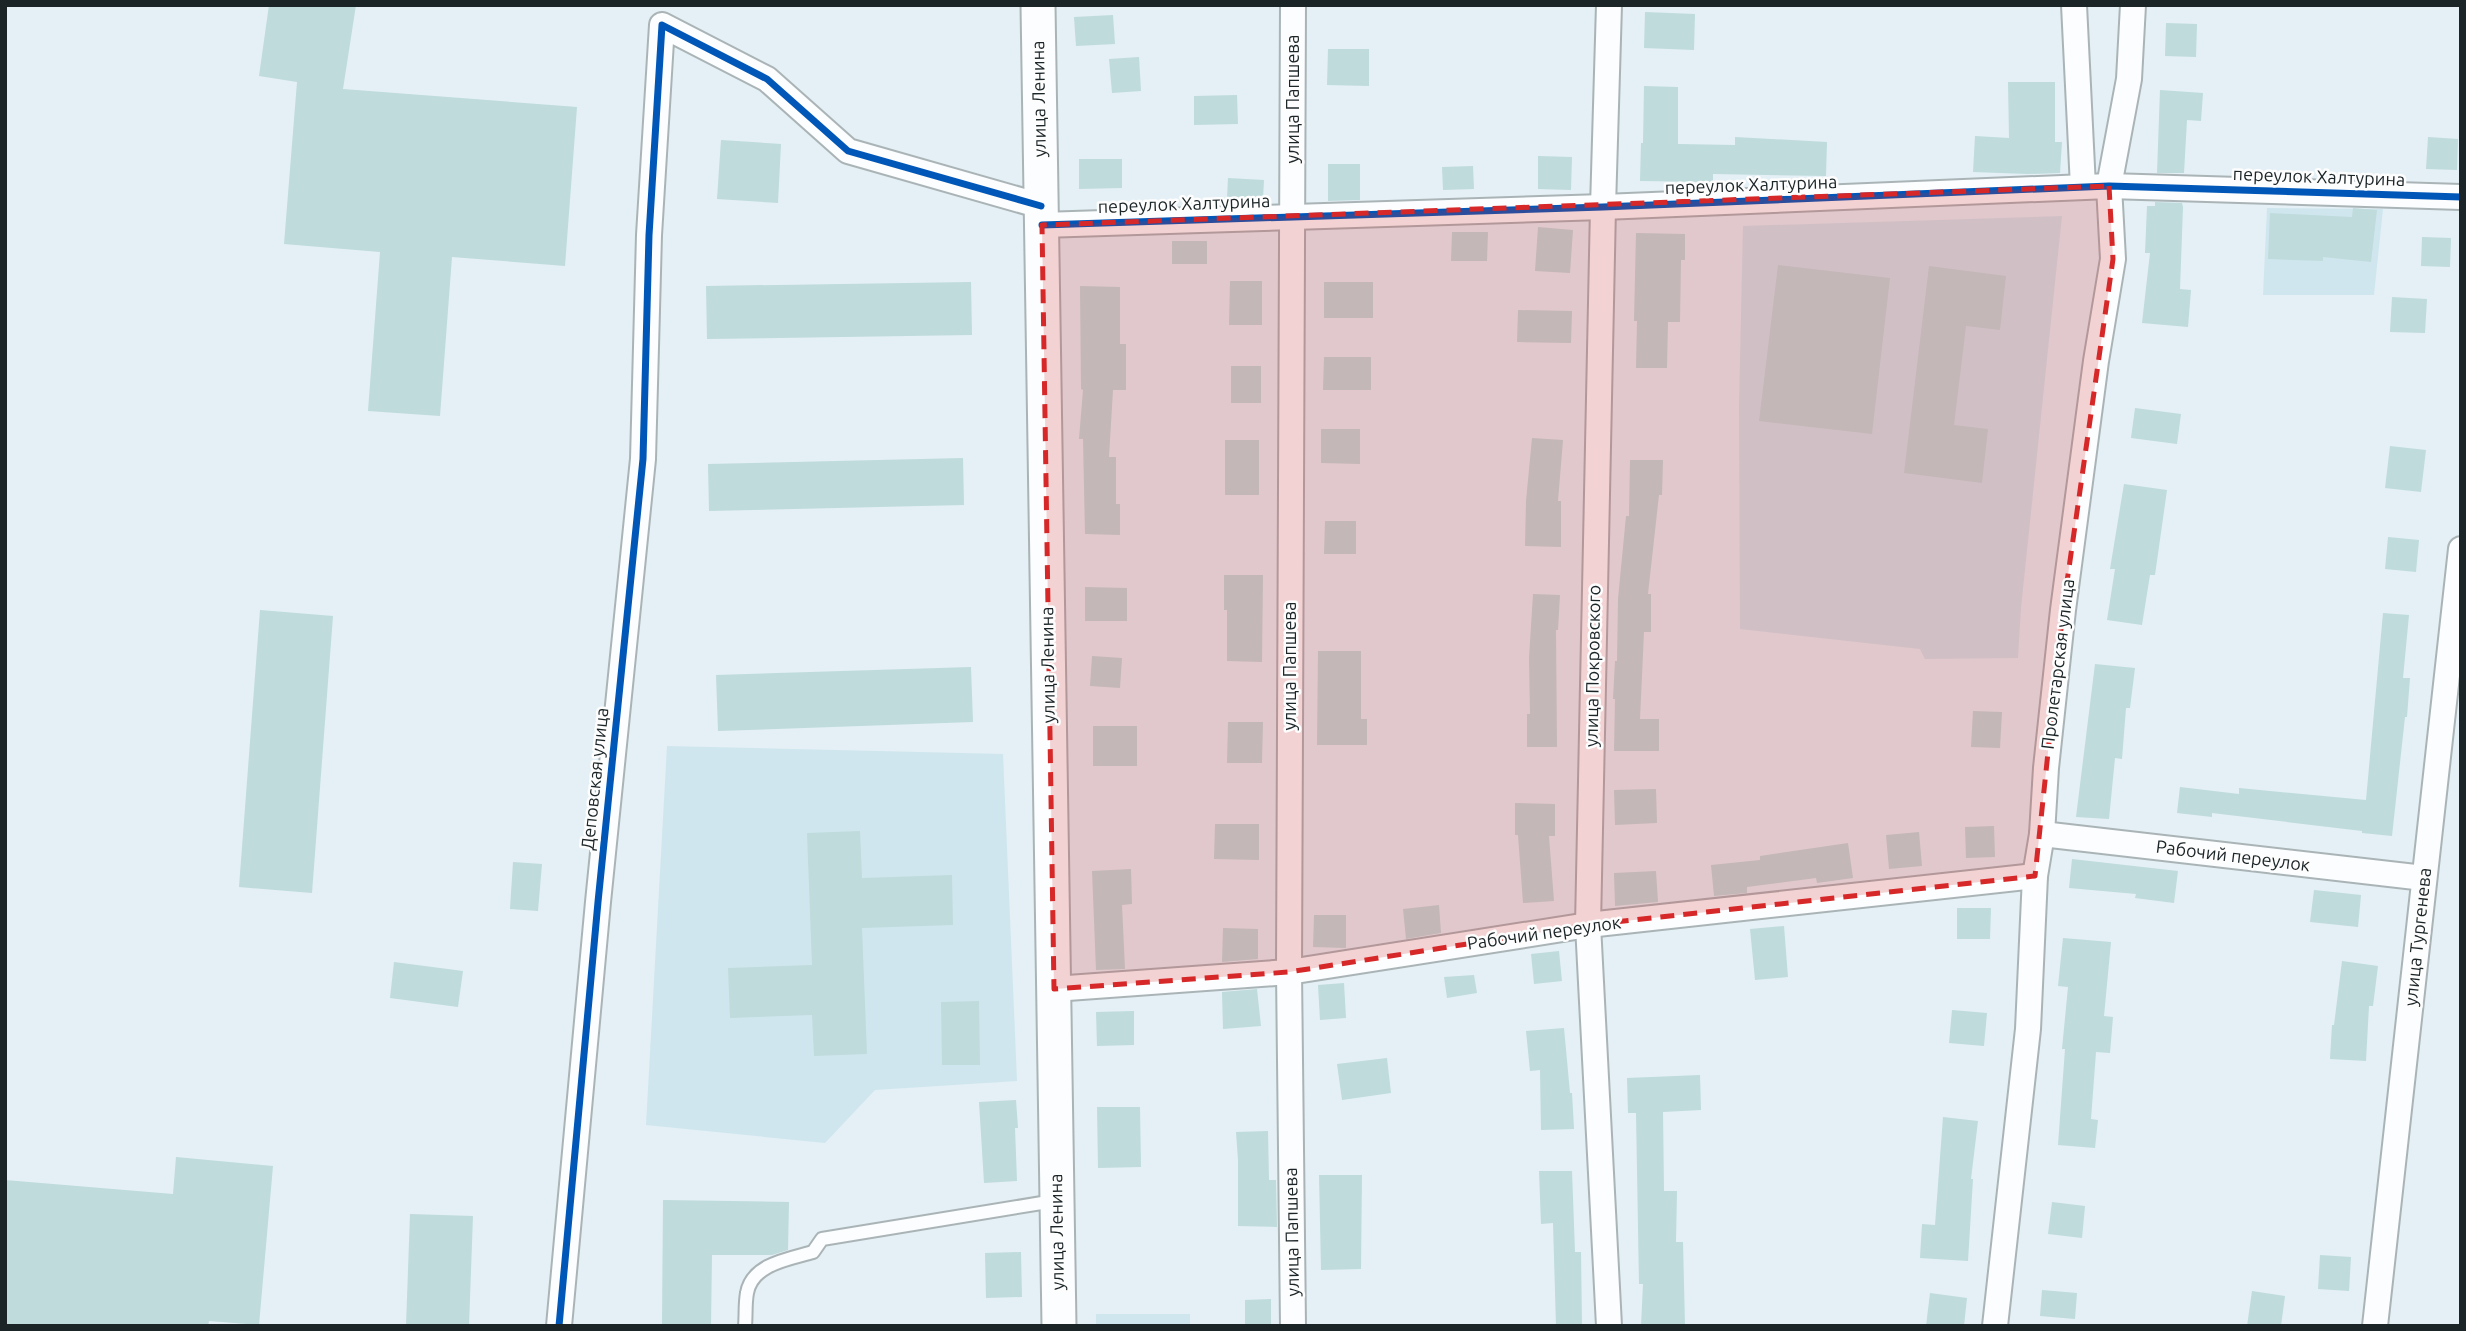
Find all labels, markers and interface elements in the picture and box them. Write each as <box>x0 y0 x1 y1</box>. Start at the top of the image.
street label: улица Папшева <box>1282 34 1302 164</box>
street label: улица Ленина <box>1027 40 1049 158</box>
street label: переулок Халтурина <box>2233 163 2406 189</box>
street label: переулок Халтурина <box>1664 171 1837 197</box>
street label: переулок Халтурина <box>1097 190 1270 216</box>
street label: Пролетарская улица <box>2037 577 2077 750</box>
street label: улица Покровского <box>1581 585 1603 747</box>
street label: улица Папшева <box>1279 601 1299 731</box>
street label: улица Ленина <box>1036 606 1058 724</box>
street label: Деповская улица <box>577 707 611 851</box>
street label: Рабочий переулок <box>2155 836 2311 874</box>
street label: улица Тургенева <box>2400 867 2434 1007</box>
street label: Рабочий переулок <box>1466 911 1622 953</box>
street label: улица Папшева <box>1280 1167 1302 1297</box>
street label: улица Ленина <box>1045 1173 1067 1291</box>

